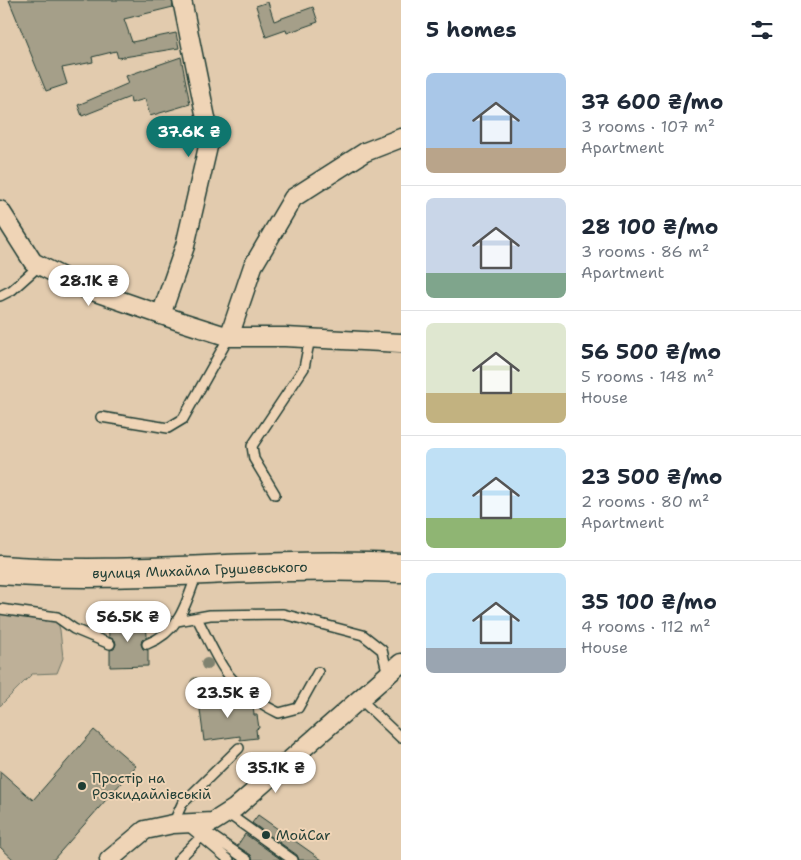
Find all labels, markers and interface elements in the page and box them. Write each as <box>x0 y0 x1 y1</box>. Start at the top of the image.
text: 5 homes <box>426 16 517 44</box>
icon: filters <box>748 16 776 44</box>
text: 37 600 ₴/mo <box>581 88 723 116</box>
icon: home <box>466 93 526 153</box>
pin: 37.6K ₴ <box>143 116 235 158</box>
text: 3 rooms · 107 m² <box>581 116 715 137</box>
text: 37.6K ₴ <box>157 121 221 142</box>
text: Apartment <box>581 137 664 158</box>
text: 28 100 ₴/mo <box>581 213 718 241</box>
icon: home <box>466 218 526 278</box>
text: 3 rooms · 86 m² <box>581 241 709 262</box>
text: Apartment <box>581 262 664 283</box>
pin: 28.1K ₴ <box>43 264 135 307</box>
text: 28.1K ₴ <box>59 270 119 291</box>
text: 56 500 ₴/mo <box>581 338 721 366</box>
icon: home <box>466 343 526 403</box>
text: 5 rooms · 148 m² <box>581 366 714 387</box>
text: House <box>581 387 628 408</box>
text: 23 500 ₴/mo <box>581 463 722 491</box>
icon: home <box>466 468 526 528</box>
text: 2 rooms · 80 m² <box>581 491 709 512</box>
text: Apartment <box>581 512 664 533</box>
street label: вулиця Михайла Грушевського <box>92 558 308 582</box>
text: 35 100 ₴/mo <box>581 588 717 616</box>
icon: home <box>466 593 526 653</box>
pin: 56.5K ₴ <box>82 600 174 643</box>
text: 56.5K ₴ <box>97 606 159 627</box>
text: 4 rooms · 112 m² <box>581 616 711 637</box>
text: House <box>581 637 628 658</box>
pin: 23.5K ₴ <box>182 676 274 719</box>
text: 23.5K ₴ <box>196 682 260 703</box>
pin: 35.1K ₴ <box>230 752 322 794</box>
text: 35.1K ₴ <box>247 757 305 778</box>
place label: Простір на Розкидайлівській <box>92 769 211 803</box>
marker: Простір на Розкидайлівській <box>76 780 88 792</box>
place label: МойCar <box>276 826 331 844</box>
marker: МойCar <box>260 829 272 841</box>

